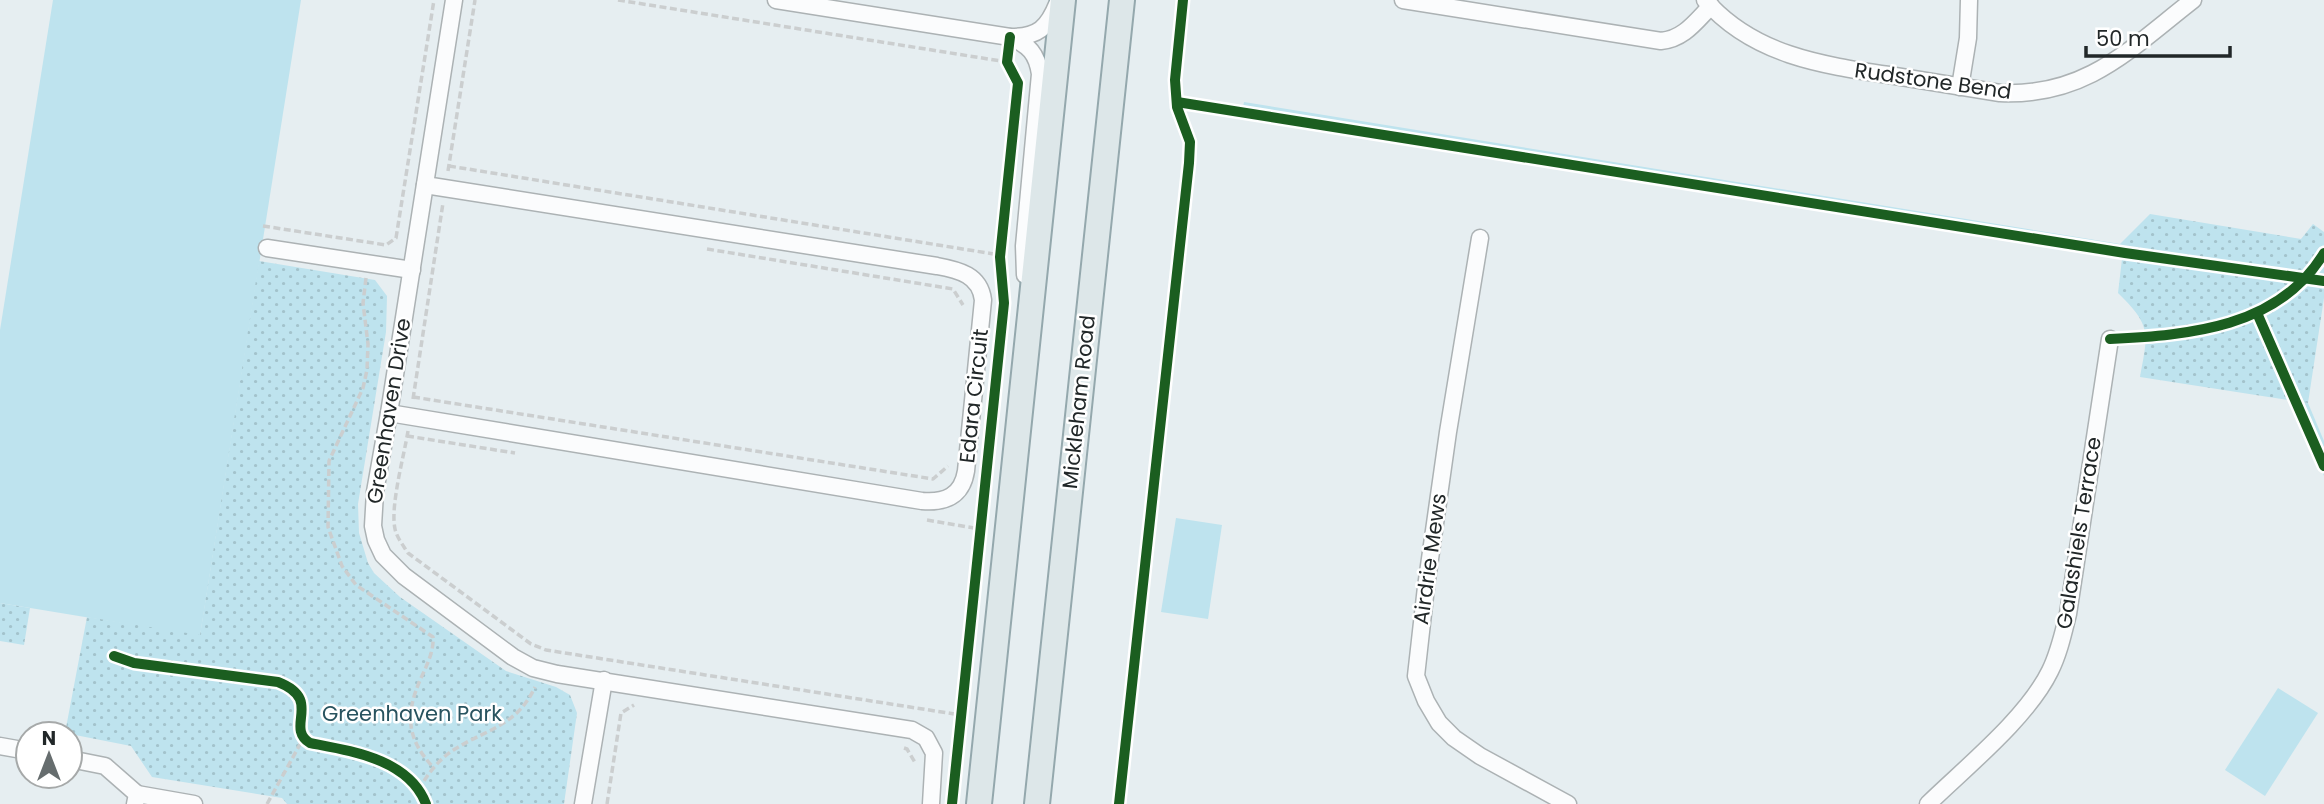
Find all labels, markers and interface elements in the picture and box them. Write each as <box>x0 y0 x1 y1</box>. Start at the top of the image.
scale bar <box>2086 14 2230 58</box>
text: 50 m <box>2096 24 2150 53</box>
street label: Rudstone Bend <box>1853 55 2013 106</box>
street label: Mickleham Road <box>1055 314 1102 490</box>
street label: Greenhaven Drive <box>359 316 418 506</box>
street label: Edara Circuit <box>952 327 995 465</box>
street label: Galashiels Terrace <box>2049 435 2108 631</box>
street label: Airdrie Mews <box>1406 491 1453 626</box>
park label: Greenhaven Park <box>322 699 502 728</box>
north arrow <box>14 720 84 790</box>
text: N <box>42 725 56 752</box>

